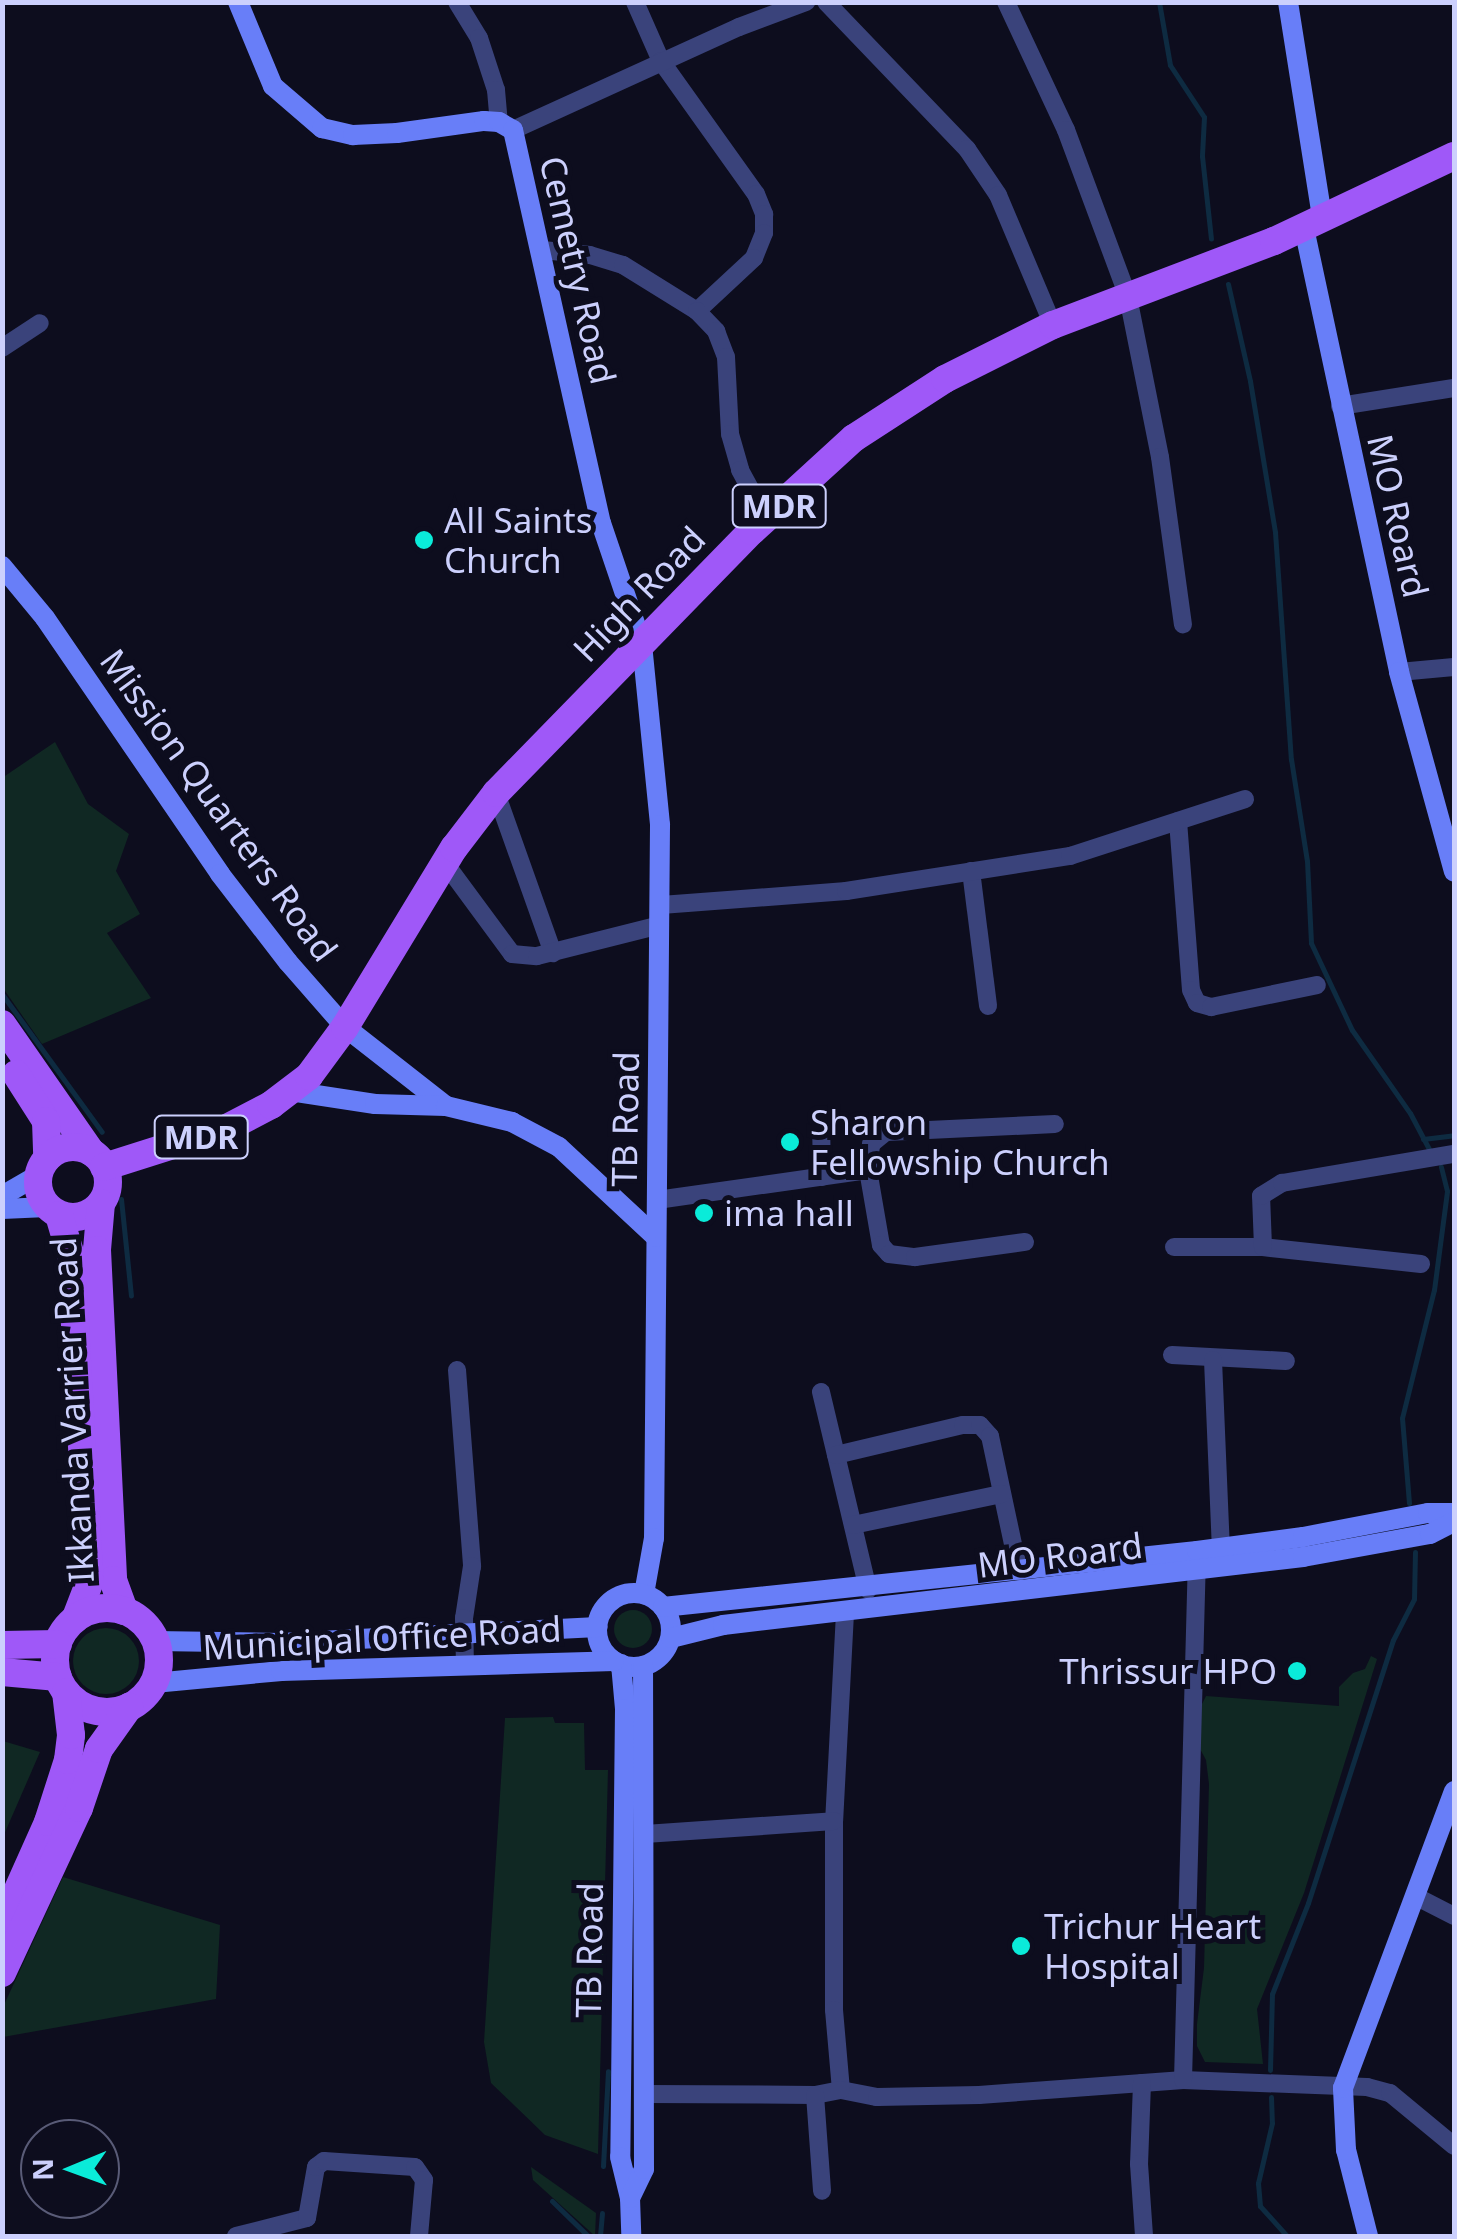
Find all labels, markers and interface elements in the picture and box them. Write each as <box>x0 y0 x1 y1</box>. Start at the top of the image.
street label: Cemetry Road <box>531 152 625 388</box>
street label: MO Roard <box>1359 430 1437 602</box>
road number: MDR <box>732 479 826 533</box>
place label: All Saints Church <box>444 499 592 581</box>
street label: High Road <box>564 518 714 670</box>
marker: All Saints Church <box>413 529 435 551</box>
street label: Mission Quarters Road <box>92 641 346 969</box>
street label: TB Road <box>603 1051 647 1187</box>
place label: Sharon Fellowship Church <box>810 1101 1110 1183</box>
road number: MDR <box>154 1110 248 1164</box>
marker: Sharon Fellowship Church <box>779 1131 801 1153</box>
place label: ima hall <box>724 1192 854 1234</box>
marker: ima hall <box>693 1202 715 1224</box>
street label: Ikkanda Varrier Road <box>42 1236 102 1584</box>
street label: MO Roard <box>975 1524 1145 1586</box>
street label: Municipal Office Road <box>201 1608 563 1668</box>
place label: Thrissur HPO <box>1059 1650 1277 1692</box>
marker: Thrissur HPO <box>1286 1660 1308 1682</box>
street label: TB Road <box>567 1882 611 2018</box>
place label: Trichur Heart Hospital <box>1044 1905 1261 1987</box>
marker: Trichur Heart Hospital <box>1008 1933 1034 1959</box>
north arrow <box>20 2119 120 2219</box>
text: N <box>23 2158 61 2181</box>

